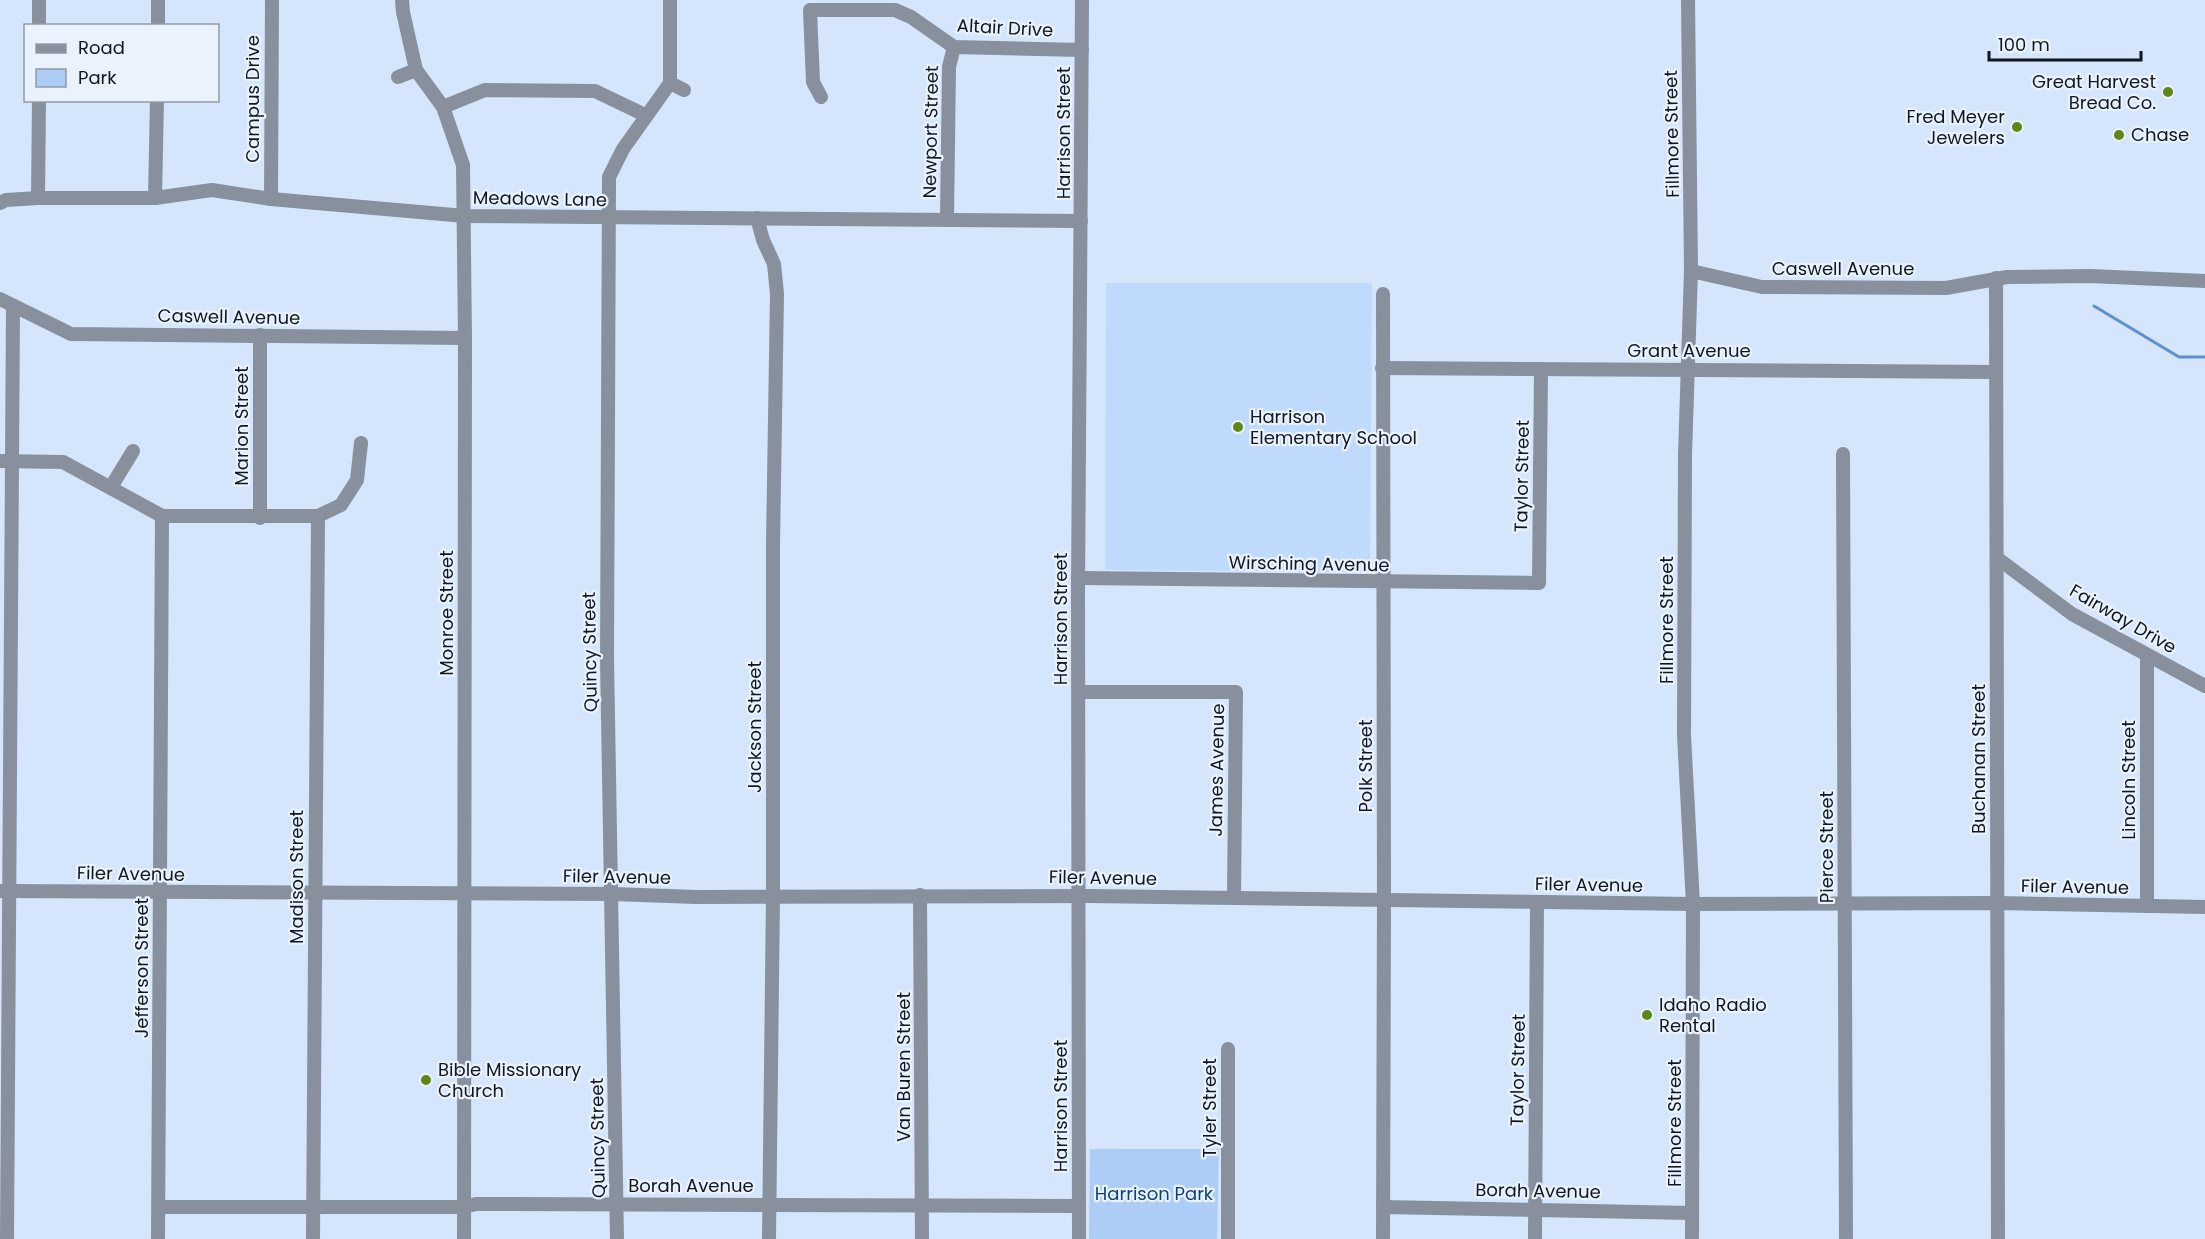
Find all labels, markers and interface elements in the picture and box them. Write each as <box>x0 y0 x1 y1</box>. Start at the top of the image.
street label: Altair Drive <box>956 12 1054 43</box>
legend <box>24 24 219 102</box>
scale bar <box>1989 24 2140 62</box>
text: 100 m <box>1998 32 2050 57</box>
text: Road <box>78 35 125 60</box>
street label: Campus Drive <box>240 35 265 163</box>
text: Park <box>78 65 117 90</box>
street label: Newport Street <box>917 65 944 199</box>
street label: Harrison Street <box>1051 67 1076 199</box>
place label: Great Harvest Bread Co. <box>2032 69 2156 115</box>
street label: Fillmore Street <box>1658 70 1685 198</box>
marker: Great Harvest Bread Co. <box>2161 85 2175 99</box>
place label: Fred Meyer Jewelers <box>1906 104 2005 150</box>
marker: Fred Meyer Jewelers <box>2010 120 2024 134</box>
place label: Chase <box>2131 122 2189 147</box>
marker: Chase <box>2112 128 2126 142</box>
street label: Meadows Lane <box>473 185 607 212</box>
street label: Caswell Avenue <box>1772 256 1914 281</box>
street label: Caswell Avenue <box>157 303 301 330</box>
street label: Grant Avenue <box>1627 338 1751 363</box>
street label: Marion Street <box>229 366 254 486</box>
place label: Harrison Elementary School <box>1250 404 1417 450</box>
marker: Harrison Elementary School <box>1231 420 1245 434</box>
street label: Taylor Street <box>1508 420 1535 532</box>
street label: Monroe Street <box>434 550 459 676</box>
street label: Wirsching Avenue <box>1228 550 1390 577</box>
street label: Harrison Street <box>1048 553 1073 685</box>
street label: Fillmore Street <box>1654 556 1679 684</box>
street label: Fairway Drive <box>2065 578 2181 659</box>
street label: Quincy Street <box>576 592 603 712</box>
street label: Jackson Street <box>742 661 767 793</box>
street label: Buchanan Street <box>1966 684 1991 834</box>
street label: James Avenue <box>1203 703 1230 837</box>
street label: Polk Street <box>1353 719 1378 813</box>
street label: Lincoln Street <box>2116 720 2141 840</box>
street label: Pierce Street <box>1814 791 1839 903</box>
street label: Madison Street <box>284 810 309 944</box>
street label: Filer Avenue <box>77 860 185 887</box>
street label: Filer Avenue <box>563 863 671 890</box>
street label: Filer Avenue <box>1049 864 1157 891</box>
street label: Filer Avenue <box>1535 871 1643 898</box>
street label: Filer Avenue <box>2021 873 2129 900</box>
street label: Jefferson Street <box>129 898 154 1038</box>
street label: Van Buren Street <box>891 992 916 1142</box>
place label: Idaho Radio Rental <box>1659 992 1767 1038</box>
marker: Idaho Radio Rental <box>1640 1008 1654 1022</box>
street label: Taylor Street <box>1504 1014 1531 1126</box>
street label: Harrison Street <box>1048 1040 1073 1172</box>
place label: Bible Missionary Church <box>438 1057 581 1103</box>
street label: Tyler Street <box>1197 1058 1222 1158</box>
street label: Fillmore Street <box>1662 1059 1687 1187</box>
marker: Bible Missionary Church <box>419 1073 433 1087</box>
street label: Quincy Street <box>584 1078 611 1198</box>
street label: Borah Avenue <box>628 1173 754 1198</box>
street label: Borah Avenue <box>1475 1177 1601 1204</box>
park label: Harrison Park <box>1095 1181 1214 1206</box>

